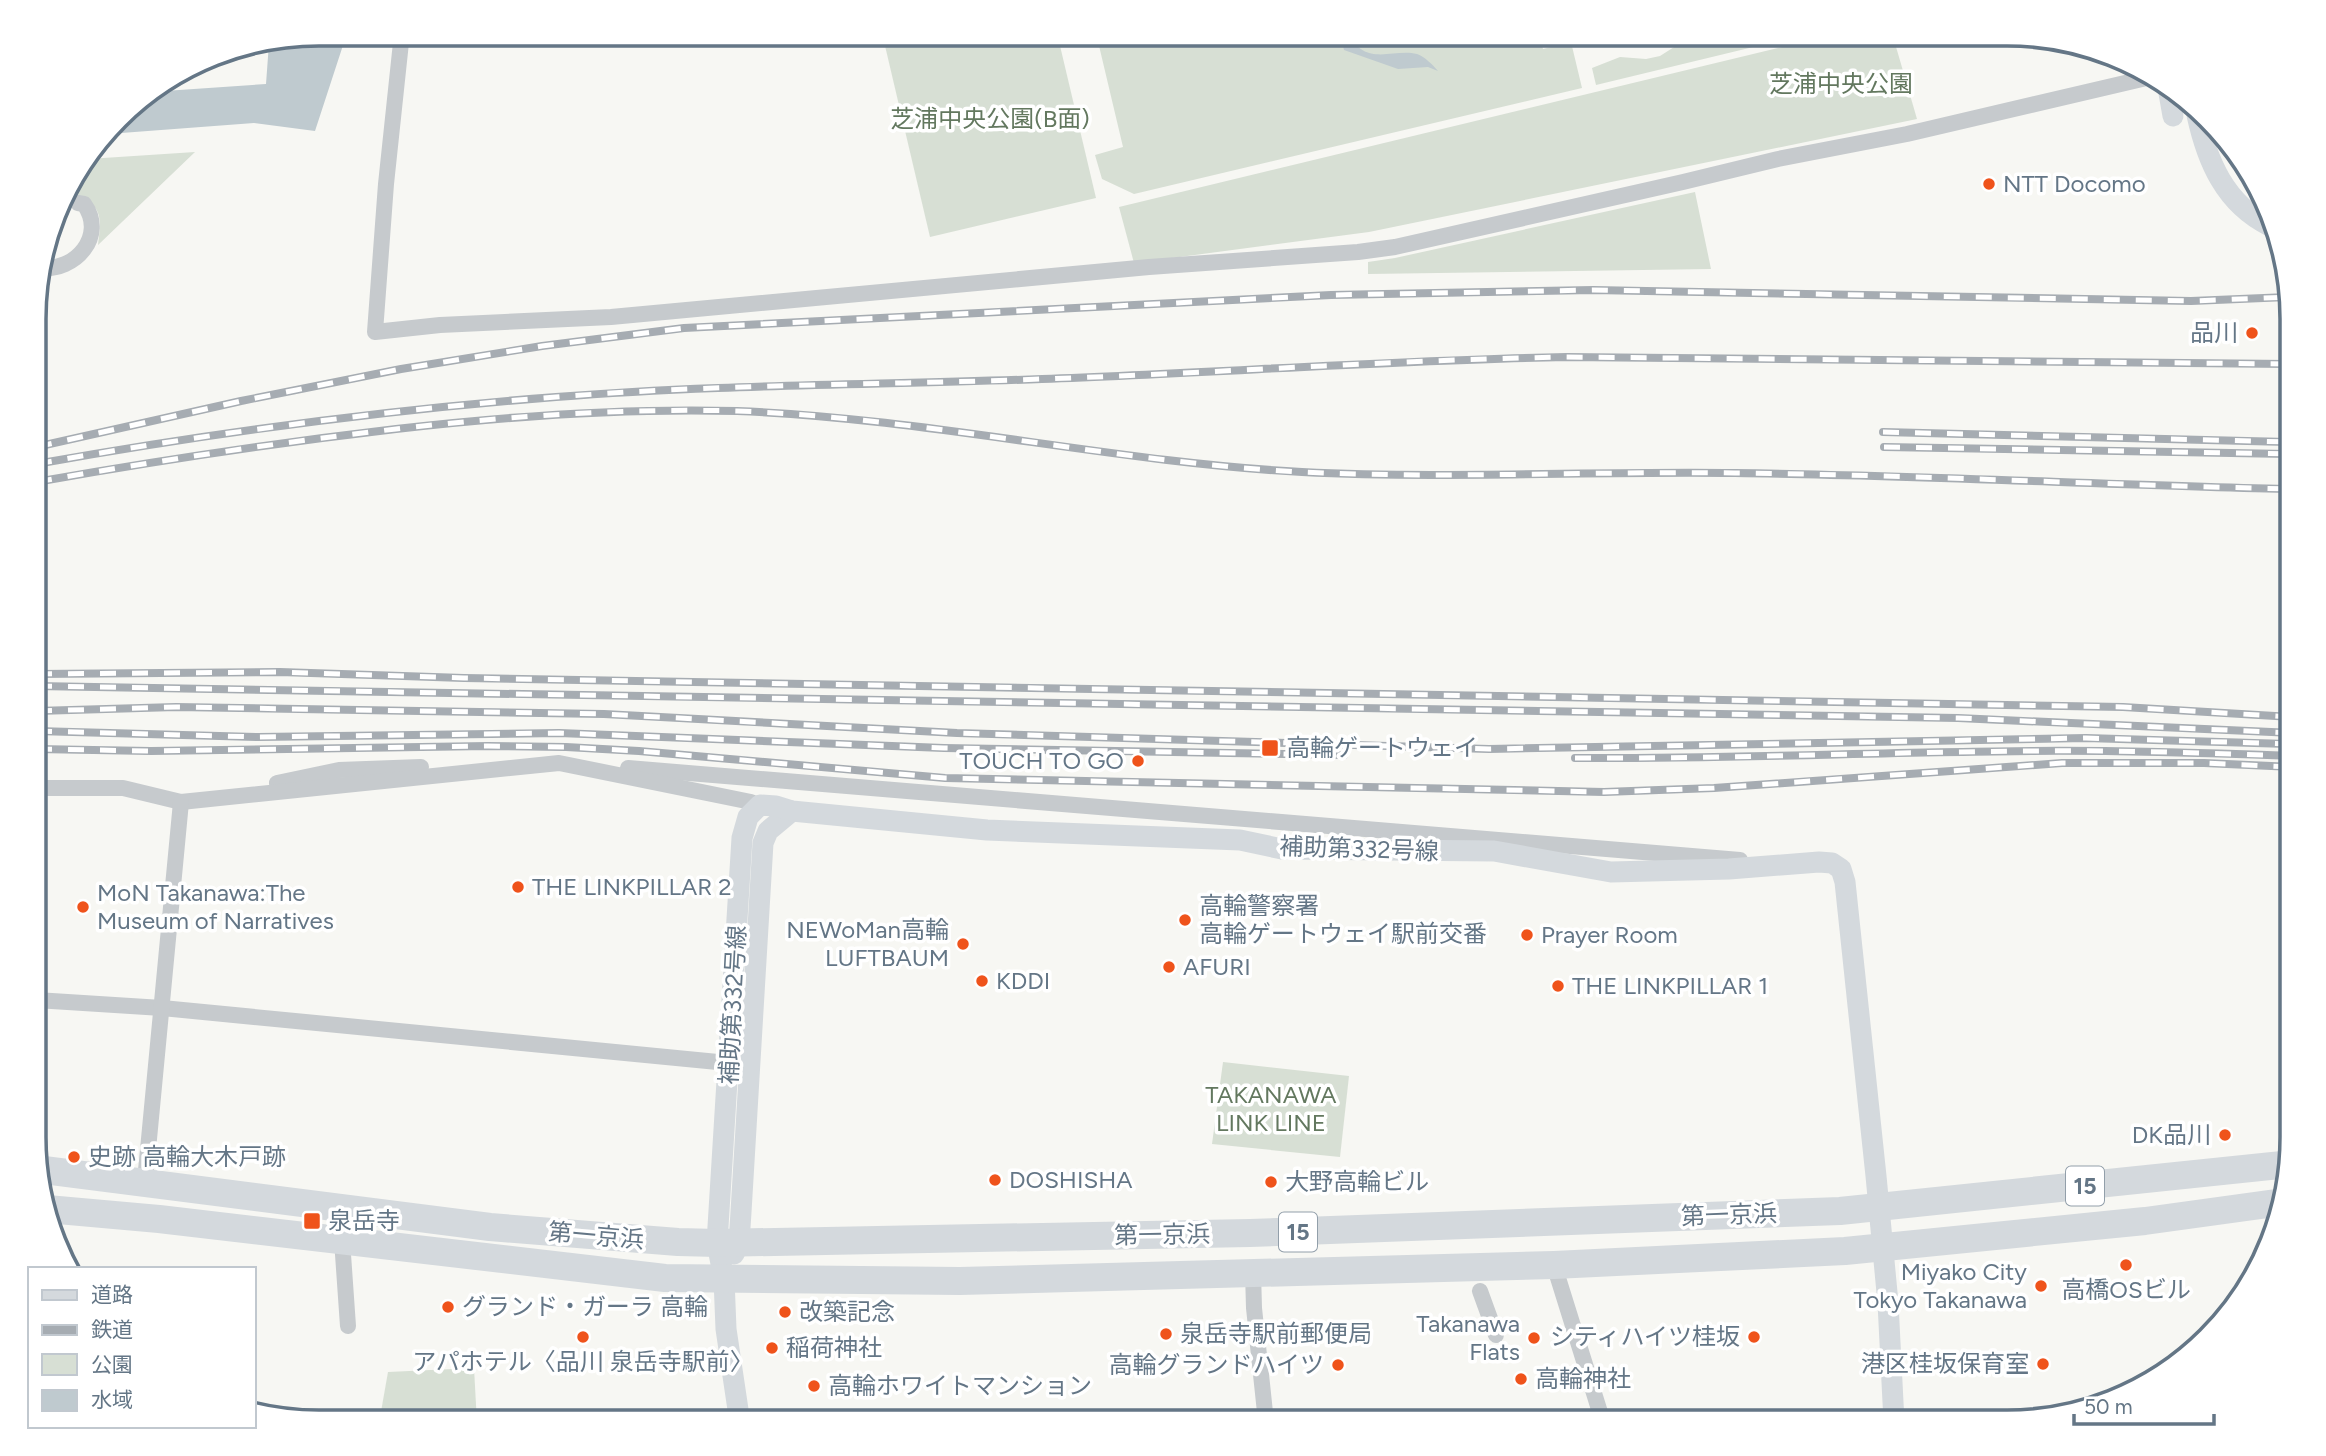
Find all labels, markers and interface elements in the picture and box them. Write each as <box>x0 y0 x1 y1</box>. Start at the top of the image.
park label: 芝浦中央公園 <box>1769 69 1913 98</box>
park label: 芝浦中央公園(B面) <box>890 104 1090 133</box>
place label: NTT Docomo <box>2003 169 2146 198</box>
marker: NTT Docomo <box>1981 176 1997 192</box>
place label: 品川 <box>2190 318 2238 347</box>
marker: 品川 <box>2244 325 2260 341</box>
place label: 高輪ゲートウェイ <box>1286 733 1478 762</box>
marker: 高輪ゲートウェイ <box>1260 738 1280 758</box>
place label: TOUCH TO GO <box>959 746 1124 775</box>
marker: TOUCH TO GO <box>1130 753 1146 769</box>
street label: 補助第332号線 <box>1279 831 1439 866</box>
place label: THE LINKPILLAR 2 <box>532 872 732 901</box>
place label: MoN Takanawa:The Museum of Narratives <box>97 878 334 935</box>
marker: THE LINKPILLAR 2 <box>510 879 526 895</box>
place label: 高輪警察署 高輪ゲートウェイ駅前交番 <box>1199 891 1487 948</box>
marker: MoN Takanawa:The Museum of Narratives <box>75 899 91 915</box>
marker: 高輪警察署 高輪ゲートウェイ駅前交番 <box>1177 912 1193 928</box>
place label: NEWoMan高輪 LUFTBAUM <box>786 915 949 972</box>
place label: Prayer Room <box>1541 920 1678 949</box>
street label: 補助第332号線 <box>714 925 751 1085</box>
marker: Prayer Room <box>1519 927 1535 943</box>
marker: NEWoMan高輪 LUFTBAUM <box>955 936 971 952</box>
place label: AFURI <box>1183 952 1251 981</box>
marker: AFURI <box>1161 959 1177 975</box>
place label: KDDI <box>996 966 1050 995</box>
place label: THE LINKPILLAR 1 <box>1572 971 1768 1000</box>
marker: KDDI <box>974 973 990 989</box>
marker: THE LINKPILLAR 1 <box>1550 978 1566 994</box>
park label: TAKANAWA LINK LINE <box>1205 1080 1337 1137</box>
place label: DK品川 <box>2132 1120 2211 1149</box>
marker: DK品川 <box>2217 1127 2233 1143</box>
place label: 史跡 高輪大木戸跡 <box>88 1142 286 1171</box>
marker: 史跡 高輪大木戸跡 <box>66 1149 82 1165</box>
place label: DOSHISHA <box>1009 1165 1133 1194</box>
road number: 15 <box>2066 1166 2104 1205</box>
place label: 大野高輪ビル <box>1285 1167 1429 1196</box>
marker: DOSHISHA <box>987 1172 1003 1188</box>
marker: 大野高輪ビル <box>1263 1174 1279 1190</box>
street label: 第一京浜 <box>1681 1198 1777 1231</box>
place label: 泉岳寺 <box>328 1206 400 1235</box>
marker: 泉岳寺 <box>302 1211 322 1231</box>
road number: 15 <box>1279 1212 1317 1252</box>
street label: 第一京浜 <box>547 1217 645 1254</box>
street label: 第一京浜 <box>1114 1219 1210 1250</box>
place label: Miyako City Tokyo Takanawa <box>1854 1257 2027 1314</box>
marker: 高橋OSビル <box>2118 1257 2134 1273</box>
legend <box>28 1267 256 1428</box>
place label: 高橋OSビル <box>2061 1275 2191 1304</box>
marker: Miyako City Tokyo Takanawa <box>2033 1278 2049 1294</box>
text: 道路 <box>91 1282 133 1307</box>
place label: グランド・ガーラ 高輪 <box>462 1292 708 1321</box>
place label: 改築記念 <box>799 1297 895 1326</box>
marker: グランド・ガーラ 高輪 <box>440 1299 456 1315</box>
marker: 改築記念 <box>777 1304 793 1320</box>
place label: Takanawa Flats <box>1416 1309 1520 1366</box>
text: 鉄道 <box>91 1317 133 1342</box>
place label: 泉岳寺駅前郵便局 <box>1180 1319 1372 1348</box>
place label: シティハイツ桂坂 <box>1550 1322 1740 1351</box>
marker: 泉岳寺駅前郵便局 <box>1158 1326 1174 1342</box>
marker: アパホテル〈品川 泉岳寺駅前〉 <box>575 1329 591 1345</box>
marker: シティハイツ桂坂 <box>1746 1329 1762 1345</box>
marker: Takanawa Flats <box>1526 1330 1542 1346</box>
place label: 稲荷神社 <box>786 1333 882 1362</box>
marker: 稲荷神社 <box>764 1340 780 1356</box>
place label: アパホテル〈品川 泉岳寺駅前〉 <box>412 1347 754 1376</box>
place label: 港区桂坂保育室 <box>1861 1349 2029 1378</box>
place label: 高輪グランドハイツ <box>1108 1350 1324 1379</box>
text: 公園 <box>91 1352 133 1377</box>
marker: 港区桂坂保育室 <box>2035 1356 2051 1372</box>
marker: 高輪グランドハイツ <box>1330 1357 1346 1373</box>
place label: 高輪神社 <box>1535 1364 1631 1393</box>
place label: 高輪ホワイトマンション <box>828 1371 1092 1400</box>
marker: 高輪神社 <box>1513 1371 1529 1387</box>
marker: 高輪ホワイトマンション <box>806 1378 822 1394</box>
scale bar <box>2074 1382 2214 1426</box>
text: 水域 <box>91 1387 133 1412</box>
text: 50 m <box>2084 1394 2133 1419</box>

